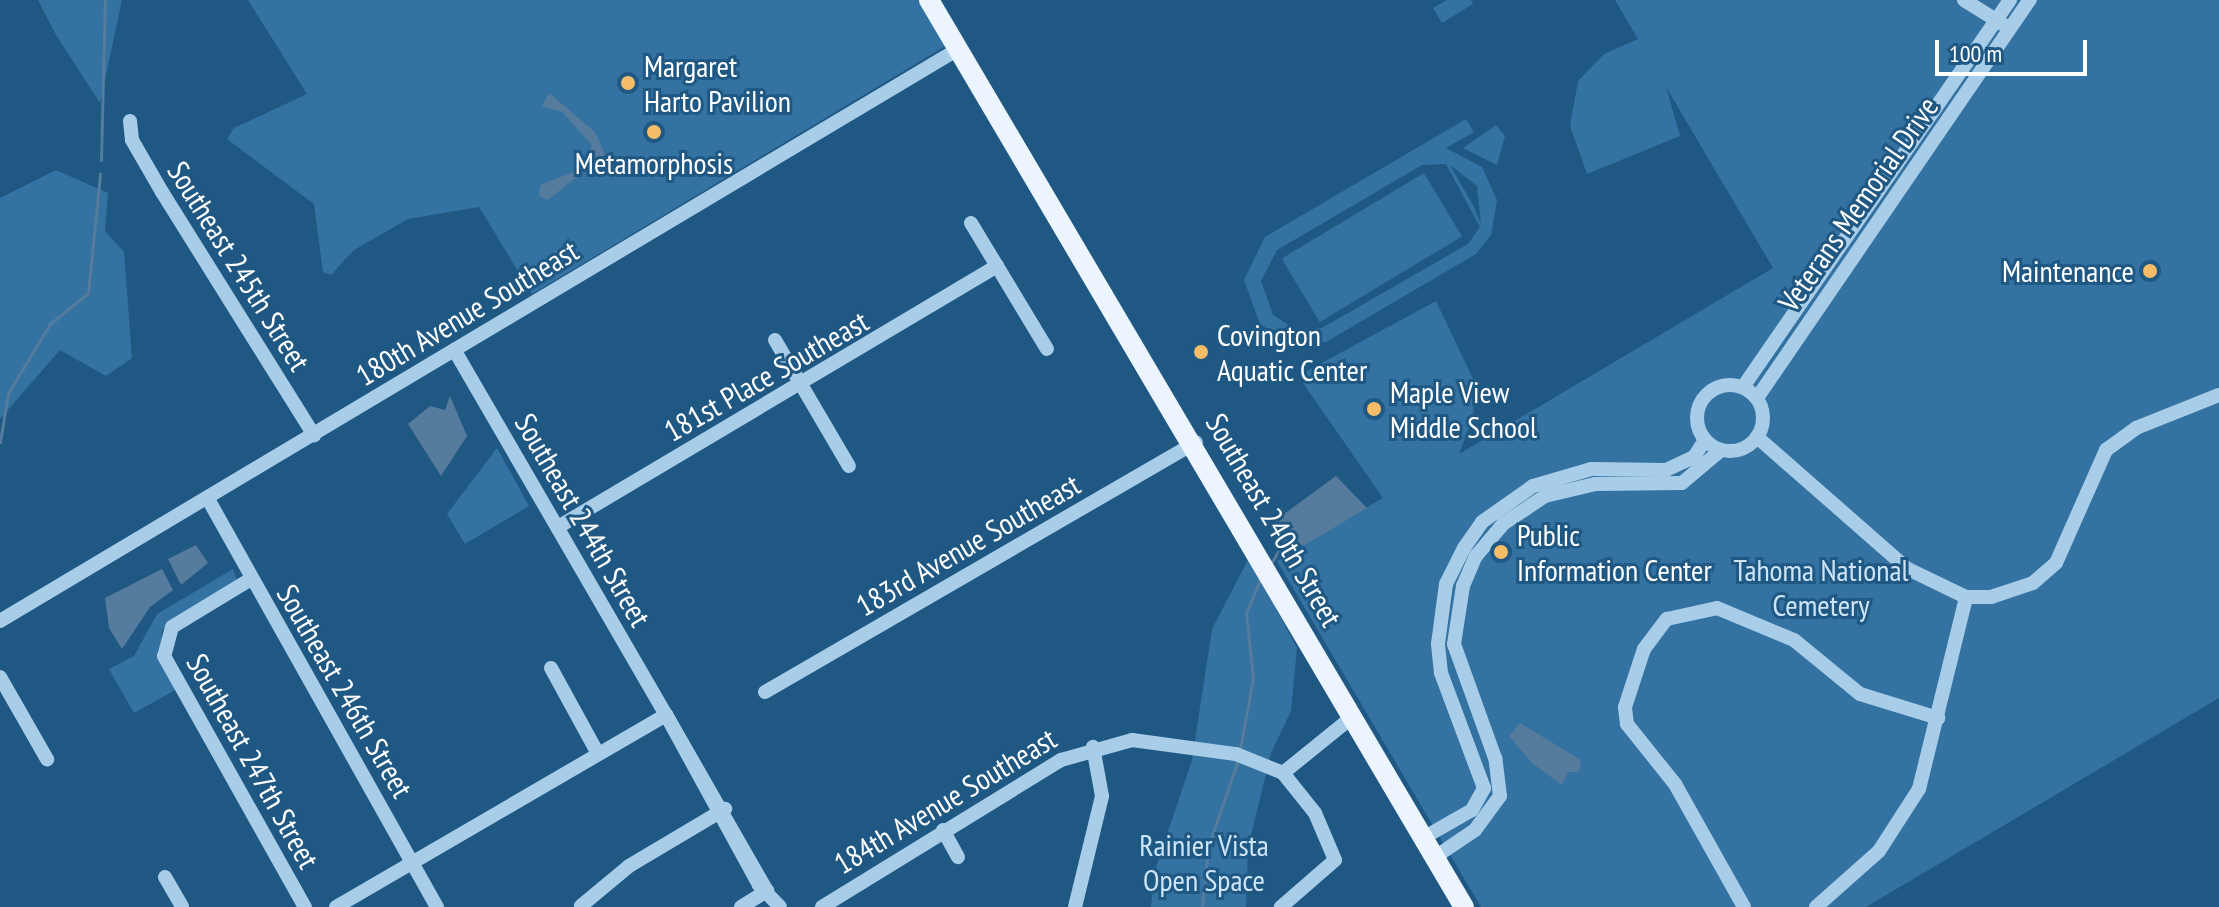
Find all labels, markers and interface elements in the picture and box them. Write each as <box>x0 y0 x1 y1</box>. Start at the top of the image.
scale bar <box>1939 24 2091 74</box>
text: 100 m <box>1949 38 2002 69</box>
place label: Margaret Harto Pavilion <box>644 48 791 118</box>
marker: Margaret Harto Pavilion <box>619 74 637 92</box>
street label: Veterans Memorial Drive <box>1771 90 1945 318</box>
marker: Metamorphosis <box>645 123 663 141</box>
place label: Metamorphosis <box>575 145 733 181</box>
street label: Southeast 245th Street <box>160 155 318 377</box>
street label: 180th Avenue Southeast <box>349 232 585 394</box>
place label: Maintenance <box>2002 253 2134 289</box>
marker: Maintenance <box>2141 262 2159 280</box>
street label: 181st Place Southeast <box>658 303 874 449</box>
place label: Covington Aquatic Center <box>1217 317 1368 388</box>
marker: Covington Aquatic Center <box>1192 343 1210 361</box>
place label: Maple View Middle School <box>1390 374 1537 444</box>
marker: Maple View Middle School <box>1365 400 1383 418</box>
street label: Southeast 244th Street <box>507 407 659 633</box>
street label: Southeast 240th Street <box>1198 407 1350 633</box>
street label: 183rd Avenue Southeast <box>849 466 1087 624</box>
place label: Public Information Center <box>1517 517 1712 588</box>
marker: Public Information Center <box>1492 543 1510 561</box>
park label: Tahoma National Cemetery <box>1734 552 1908 622</box>
street label: Southeast 246th Street <box>269 578 421 804</box>
street label: Southeast 247th Street <box>179 648 327 874</box>
street label: 184th Avenue Southeast <box>827 720 1063 882</box>
park label: Rainier Vista Open Space <box>1139 827 1269 898</box>

